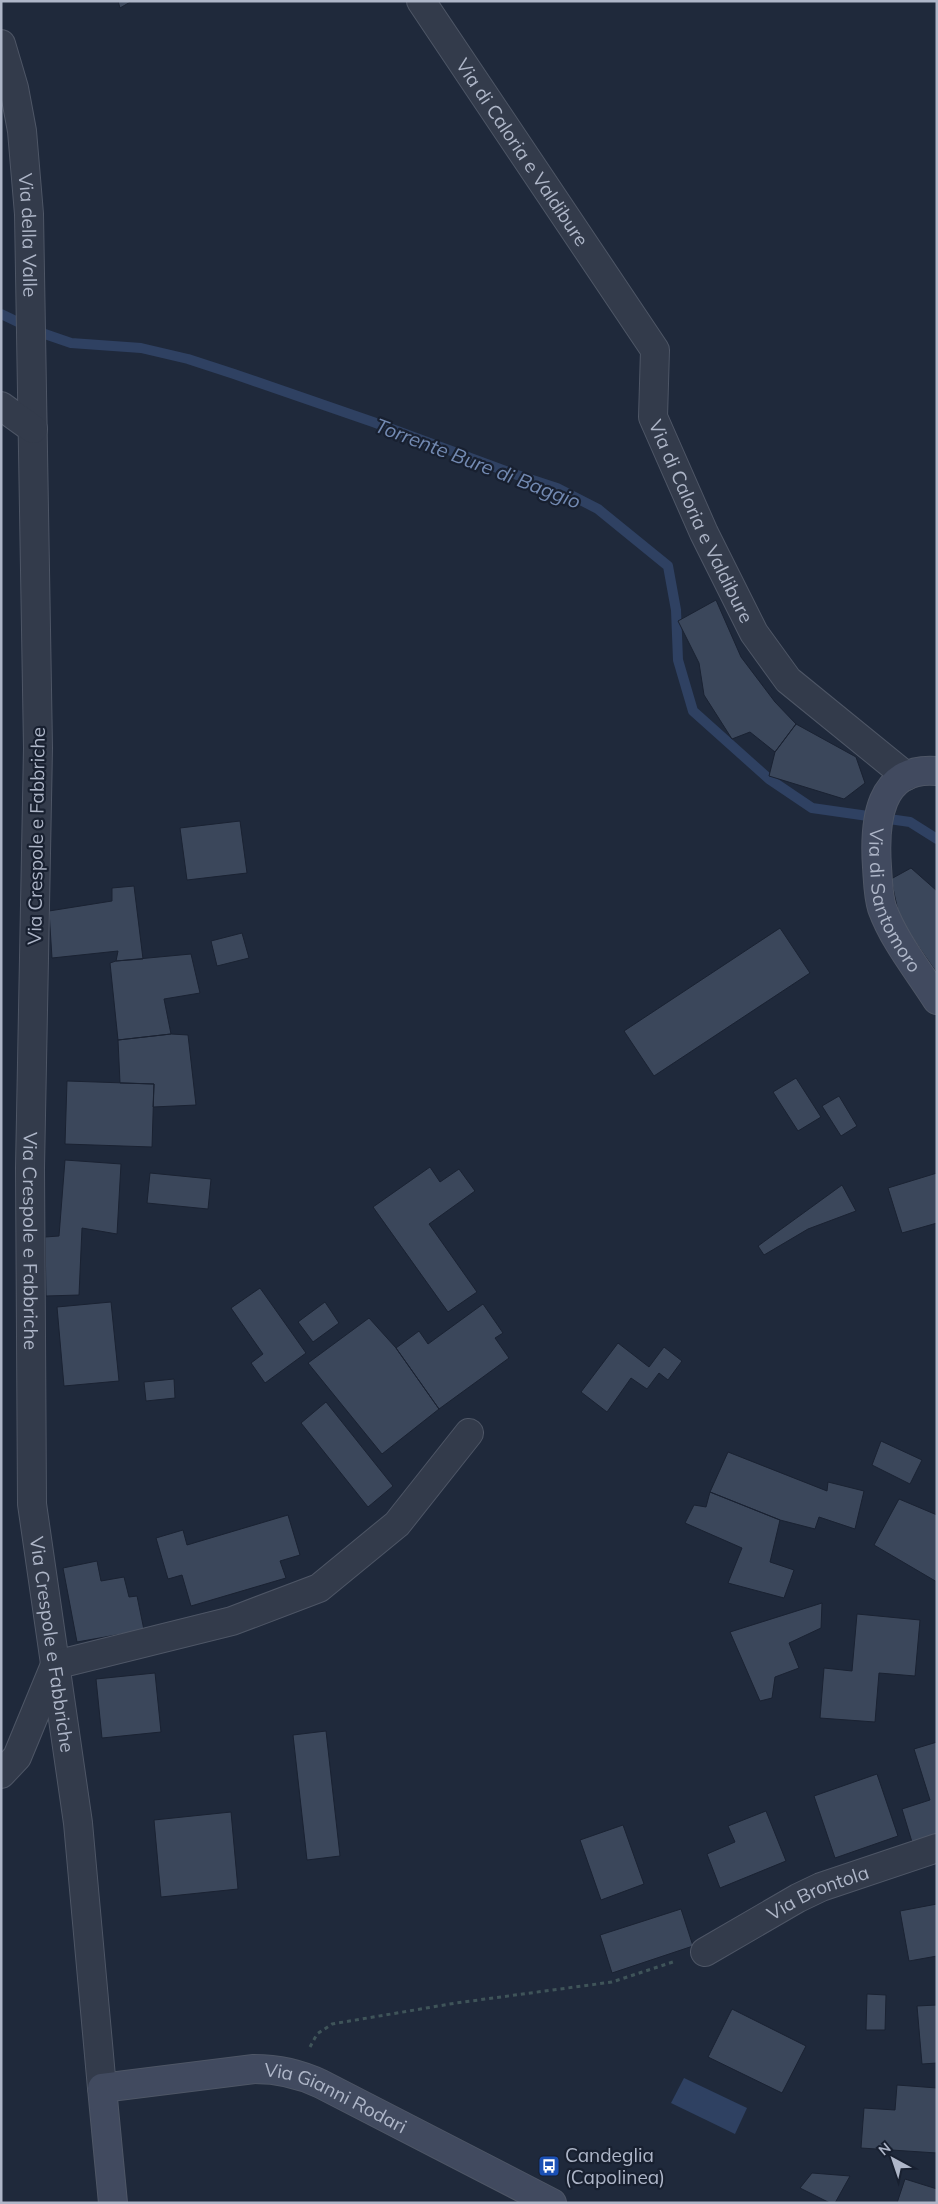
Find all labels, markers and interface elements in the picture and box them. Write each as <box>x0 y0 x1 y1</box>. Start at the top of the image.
street label: Via di Caloria e Valdibure <box>451 54 594 251</box>
street label: Via della Valle <box>14 172 42 297</box>
water label: Torrente Bure di Baggio <box>372 412 584 514</box>
street label: Via di Caloria e Valdibure <box>644 416 759 627</box>
street label: Via Crespole e Fabbriche <box>22 727 50 945</box>
street label: Via di Santomoro <box>864 827 927 977</box>
street label: Via Crespole e Fabbriche <box>18 1132 43 1350</box>
street label: Via Crespole e Fabbriche <box>25 1535 80 1754</box>
street label: Via Brontola <box>762 1860 872 1926</box>
street label: Via Gianni Rodari <box>263 2057 411 2138</box>
north arrow <box>868 2134 918 2184</box>
text: N <box>875 2139 894 2159</box>
place label: Candeglia (Capolinea) <box>565 2143 665 2189</box>
bus stop icon: Candeglia (Capolinea) <box>537 2154 561 2178</box>

